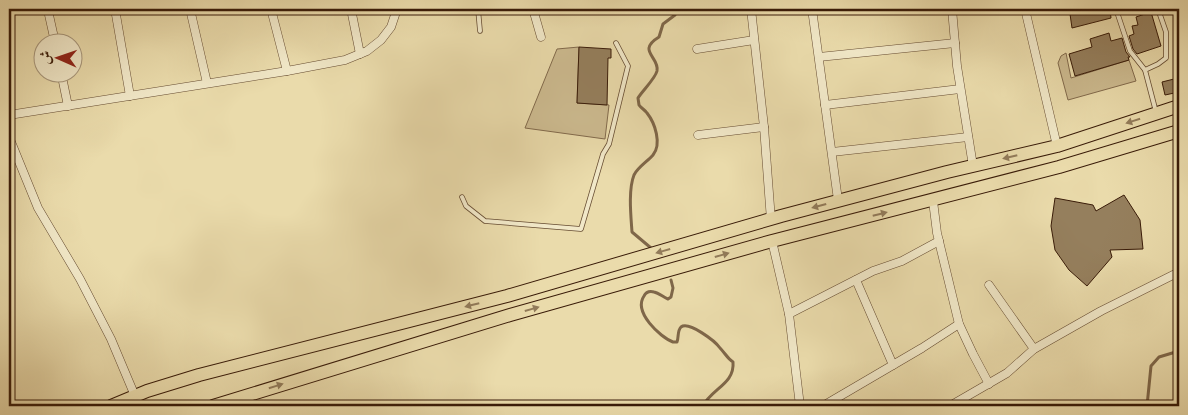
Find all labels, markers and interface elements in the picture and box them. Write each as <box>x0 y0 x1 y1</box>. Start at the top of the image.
north arrow <box>32 32 82 82</box>
text: ش <box>36 50 55 65</box>
one-way arrow <box>1125 118 1140 126</box>
one-way arrow <box>1002 153 1017 161</box>
one-way arrow <box>811 202 826 210</box>
one-way arrow <box>872 210 887 218</box>
one-way arrow <box>655 248 670 256</box>
one-way arrow <box>715 251 730 259</box>
one-way arrow <box>465 301 480 309</box>
one-way arrow <box>525 304 540 312</box>
one-way arrow <box>269 382 284 390</box>

